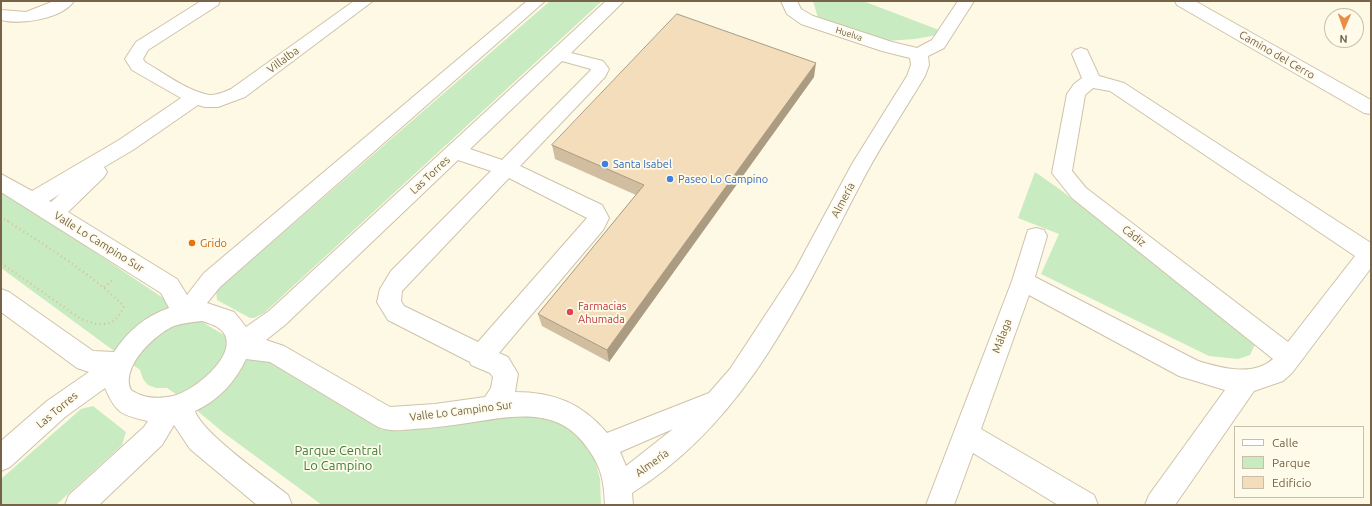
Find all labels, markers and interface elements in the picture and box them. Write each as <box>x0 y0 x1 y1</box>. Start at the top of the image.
north arrow <box>1324 8 1364 48</box>
street label: Huelva <box>834 25 864 43</box>
street label: Camino del Cerro <box>1237 28 1317 82</box>
text: N <box>1339 33 1348 45</box>
street label: Villalba <box>264 44 302 76</box>
street label: Las Torres <box>407 153 453 197</box>
place label: Santa Isabel <box>613 157 672 171</box>
marker: Santa Isabel <box>600 159 610 169</box>
place label: Paseo Lo Campino <box>678 172 768 186</box>
marker: Paseo Lo Campino <box>665 174 675 184</box>
street label: Almería <box>828 180 858 220</box>
street label: Valle Lo Campino Sur <box>51 209 147 275</box>
street label: Cádiz <box>1119 223 1149 249</box>
place label: Grido <box>200 236 227 250</box>
marker: Grido <box>187 238 197 248</box>
place label: Farmacias Ahumada <box>578 299 627 325</box>
marker: Farmacias Ahumada <box>565 307 575 317</box>
street label: Málaga <box>989 317 1015 355</box>
street label: Las Torres <box>34 389 80 431</box>
street label: Valle Lo Campino Sur <box>409 398 513 424</box>
legend <box>1234 426 1364 498</box>
text: Calle <box>1272 436 1298 449</box>
park label: Parque Central Lo Campino <box>294 443 382 474</box>
street label: Almería <box>633 446 671 480</box>
text: Parque <box>1272 456 1310 469</box>
text: Edificio <box>1272 476 1312 489</box>

